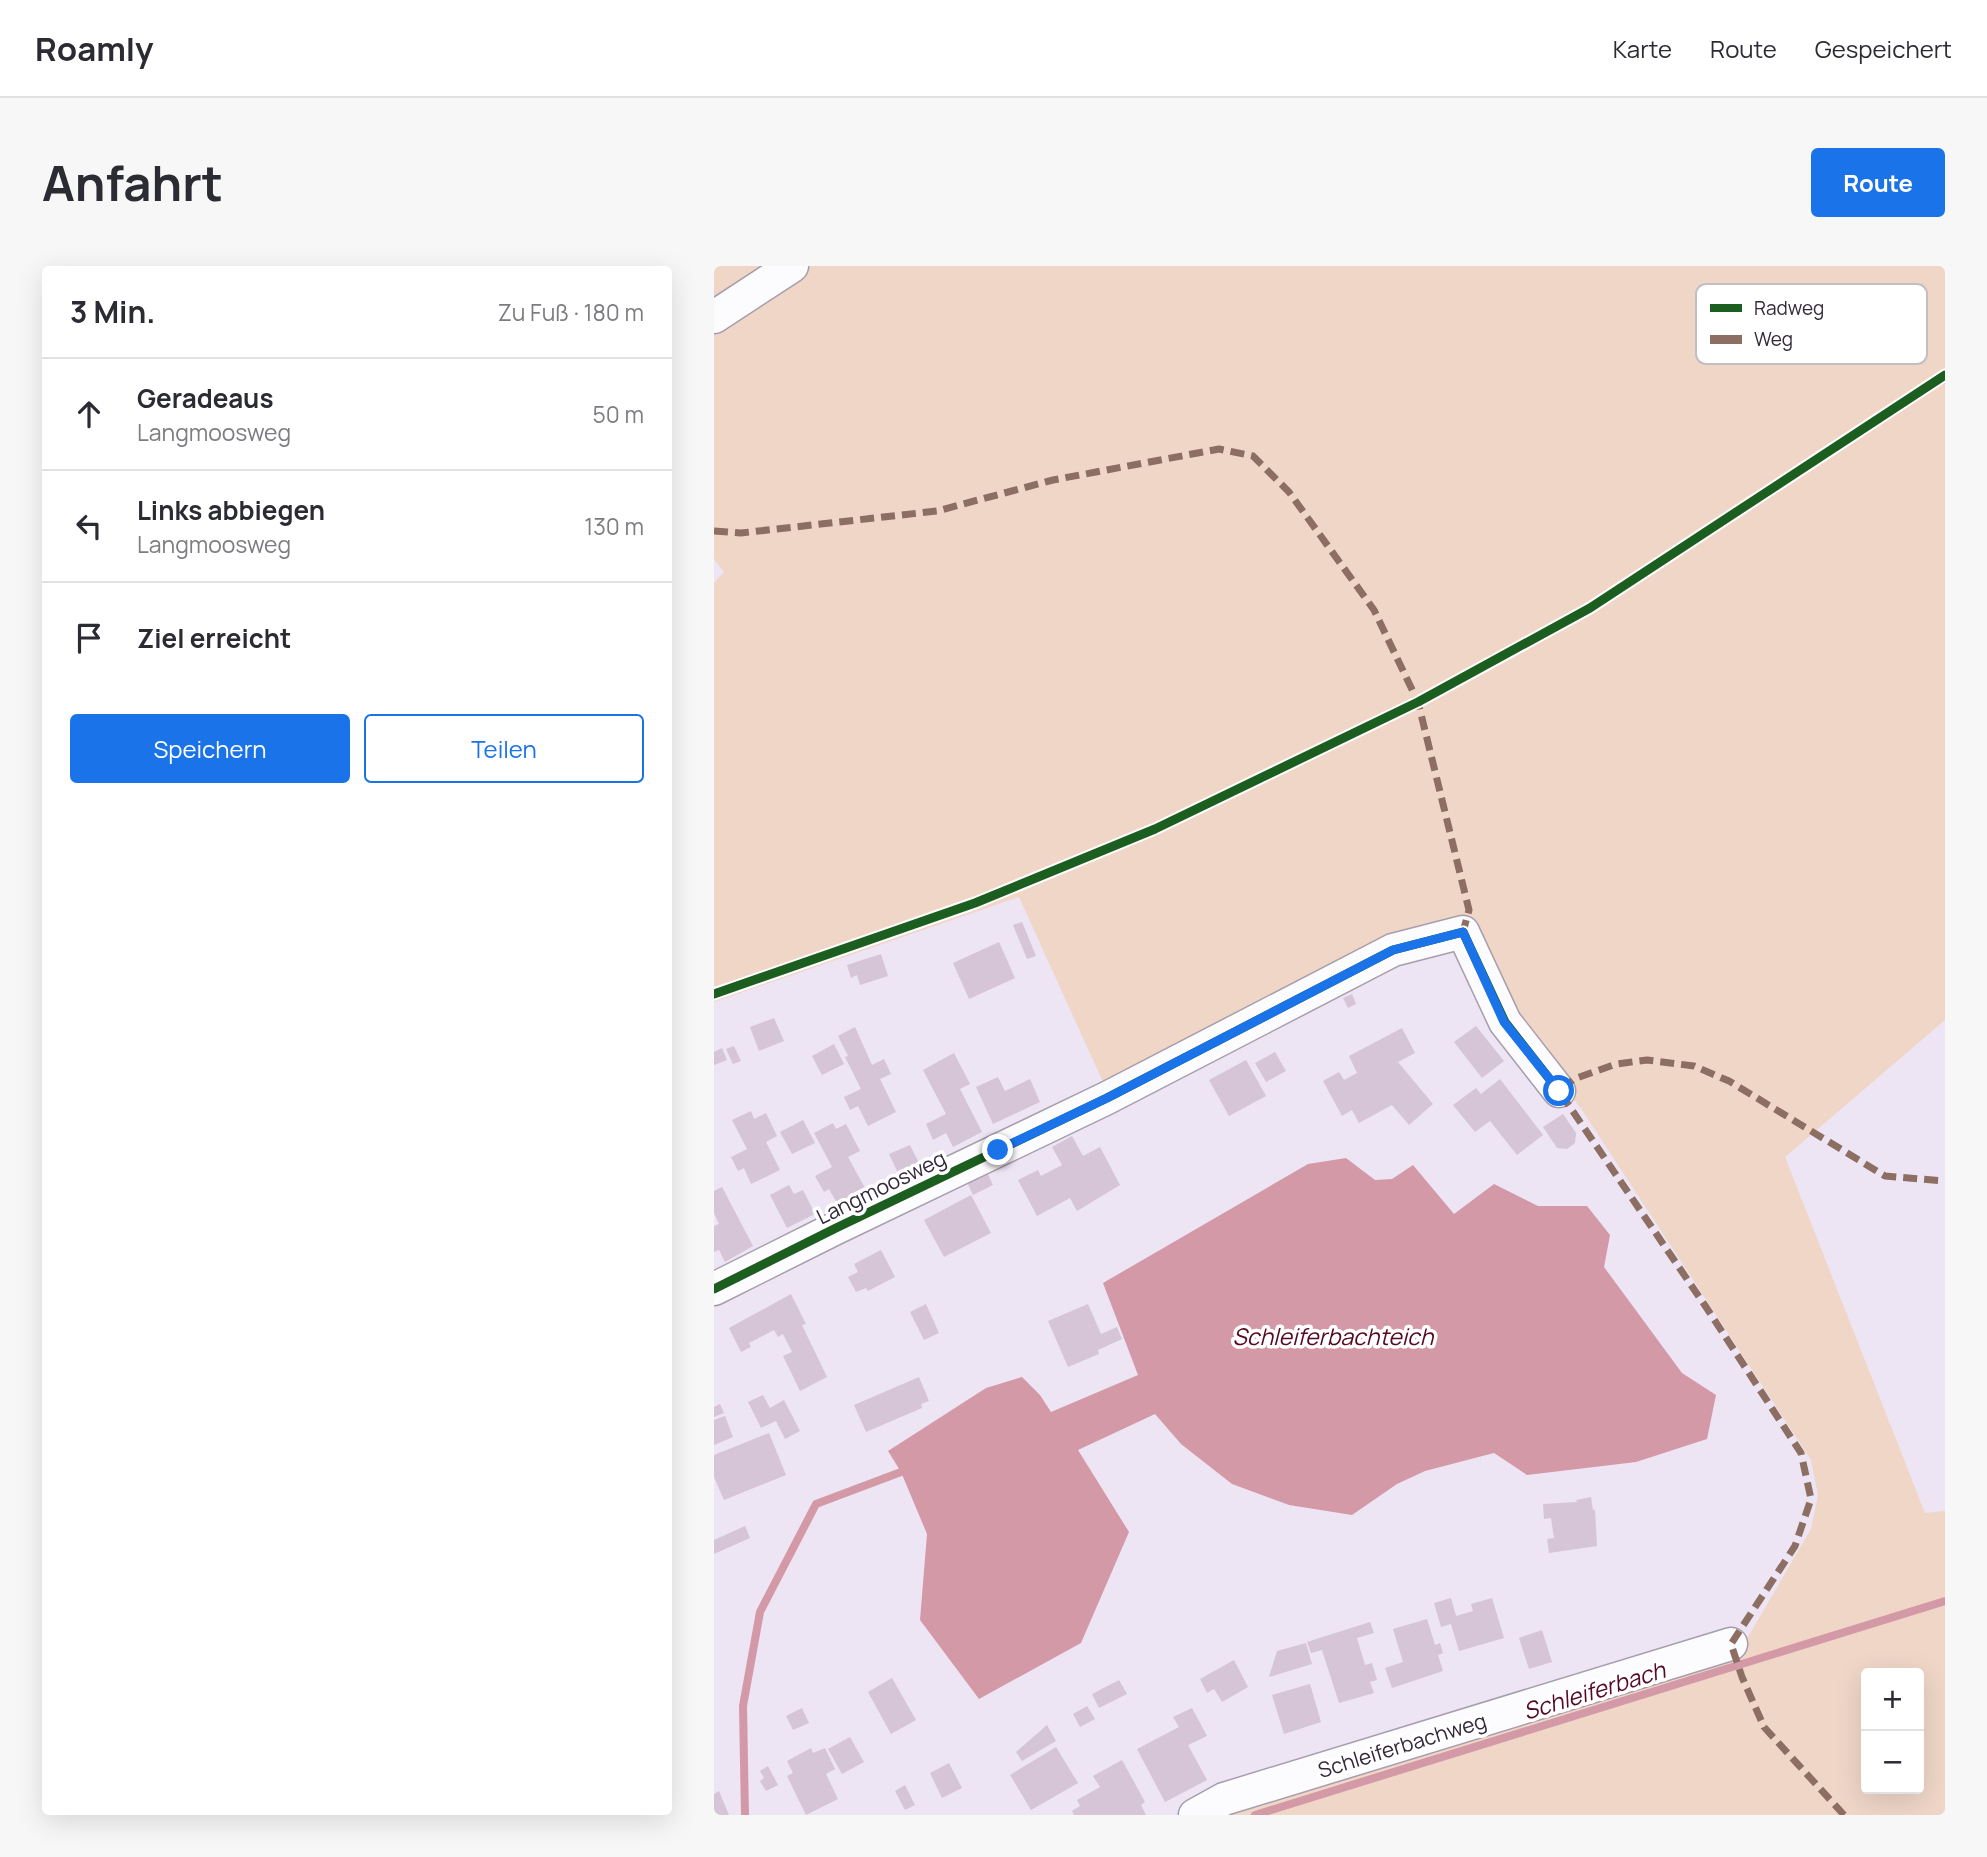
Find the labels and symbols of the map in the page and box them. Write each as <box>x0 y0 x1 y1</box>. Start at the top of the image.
legend <box>1696 284 1927 364</box>
text: Radweg <box>1754 295 1824 321</box>
text: Weg <box>1754 326 1793 352</box>
route start <box>1543 1075 1574 1106</box>
route end <box>982 1134 1013 1165</box>
street label: Langmoosweg <box>812 1144 950 1230</box>
water label: Schleiferbachteich <box>1233 1320 1435 1352</box>
water label: Schleiferbach <box>1519 1653 1670 1727</box>
street label: Schleiferbachweg <box>1314 1706 1490 1784</box>

